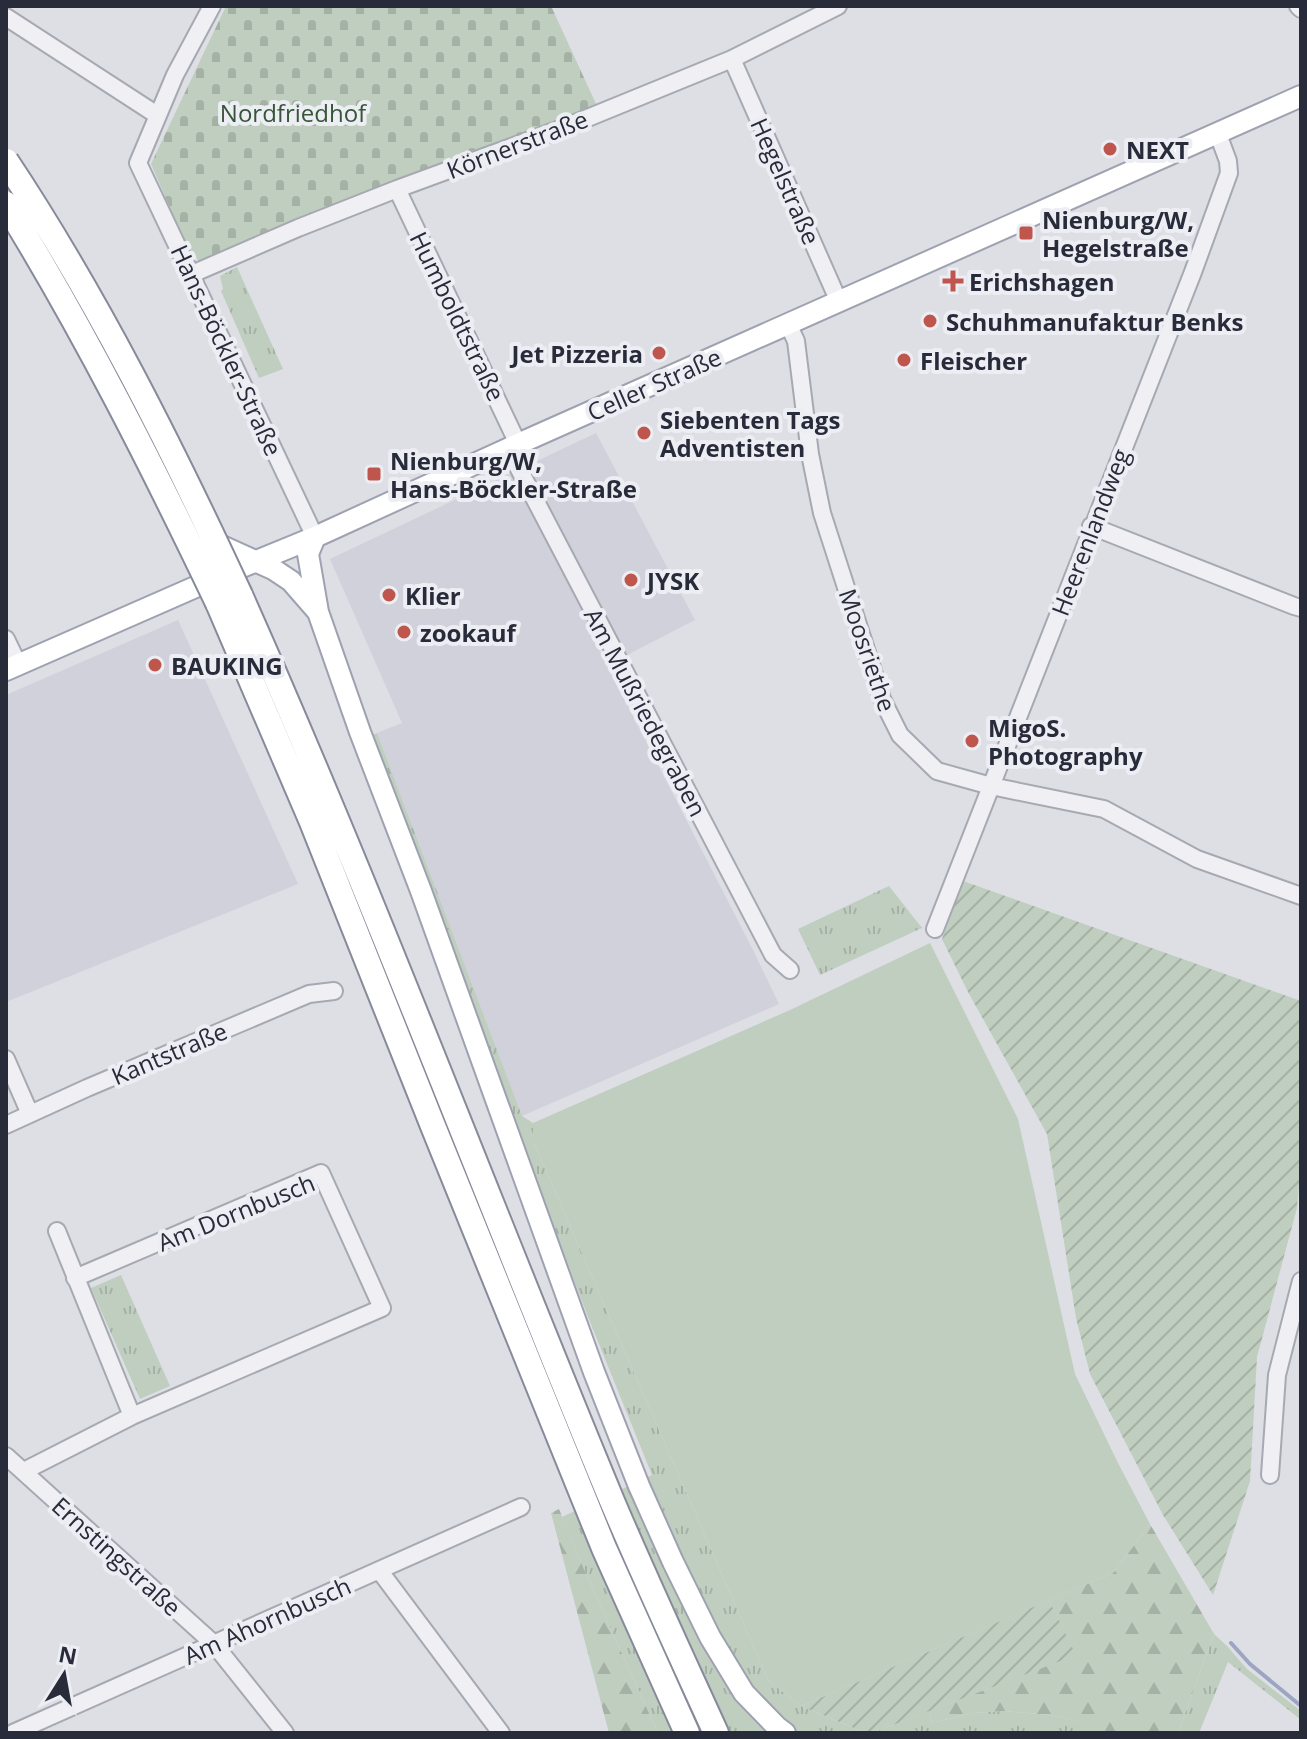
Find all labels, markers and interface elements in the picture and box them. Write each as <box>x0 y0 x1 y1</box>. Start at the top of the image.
park label: Nordfriedhof <box>220 96 368 129</box>
street label: Körnerstraße <box>442 102 592 186</box>
street label: Hegelstraße <box>743 112 829 250</box>
place label: NEXT <box>1126 133 1189 166</box>
marker: NEXT <box>1101 140 1119 158</box>
place label: Nienburg/W, Hegelstraße <box>1042 203 1194 264</box>
marker: Nienburg/W, Hegelstraße <box>1017 224 1035 242</box>
street label: Humboldtstraße <box>403 226 513 406</box>
street label: Hans-Böckler-Straße <box>164 239 290 461</box>
place label: Erichshagen <box>969 265 1115 298</box>
marker: Erichshagen <box>944 272 962 290</box>
place label: Schuhmanufaktur Benks <box>946 305 1243 338</box>
marker: Schuhmanufaktur Benks <box>921 312 939 330</box>
place label: Jet Pizzeria <box>510 337 643 370</box>
street label: Celler Straße <box>582 340 726 428</box>
marker: Jet Pizzeria <box>650 344 668 362</box>
place label: Fleischer <box>920 344 1027 377</box>
marker: Fleischer <box>895 351 913 369</box>
place label: Siebenten Tags Adventisten <box>660 403 840 464</box>
marker: Siebenten Tags Adventisten <box>635 424 653 442</box>
place label: Nienburg/W, Hans-Böckler-Straße <box>390 444 637 505</box>
street label: Heerenlandweg <box>1043 444 1137 620</box>
marker: Nienburg/W, Hans-Böckler-Straße <box>365 465 383 483</box>
place label: JYSK <box>645 564 699 597</box>
marker: JYSK <box>622 571 640 589</box>
place label: Klier <box>405 579 461 612</box>
street label: Moosriethe <box>832 584 904 716</box>
marker: Klier <box>380 586 398 604</box>
street label: Am Mußriedegraben <box>577 602 715 822</box>
place label: zookauf <box>420 616 518 649</box>
marker: zookauf <box>395 623 413 641</box>
place label: BAUKING <box>171 649 283 682</box>
marker: BAUKING <box>146 656 164 674</box>
place label: MigoS. Photography <box>988 711 1143 772</box>
marker: MigoS. Photography <box>963 732 981 750</box>
street label: Kantstraße <box>106 1014 232 1092</box>
street label: Am Dornbusch <box>152 1165 320 1259</box>
street label: Ernstingstraße <box>45 1489 189 1623</box>
street label: Am Ahornbusch <box>178 1568 356 1672</box>
north arrow <box>24 1635 104 1715</box>
text: N <box>56 1638 80 1671</box>

